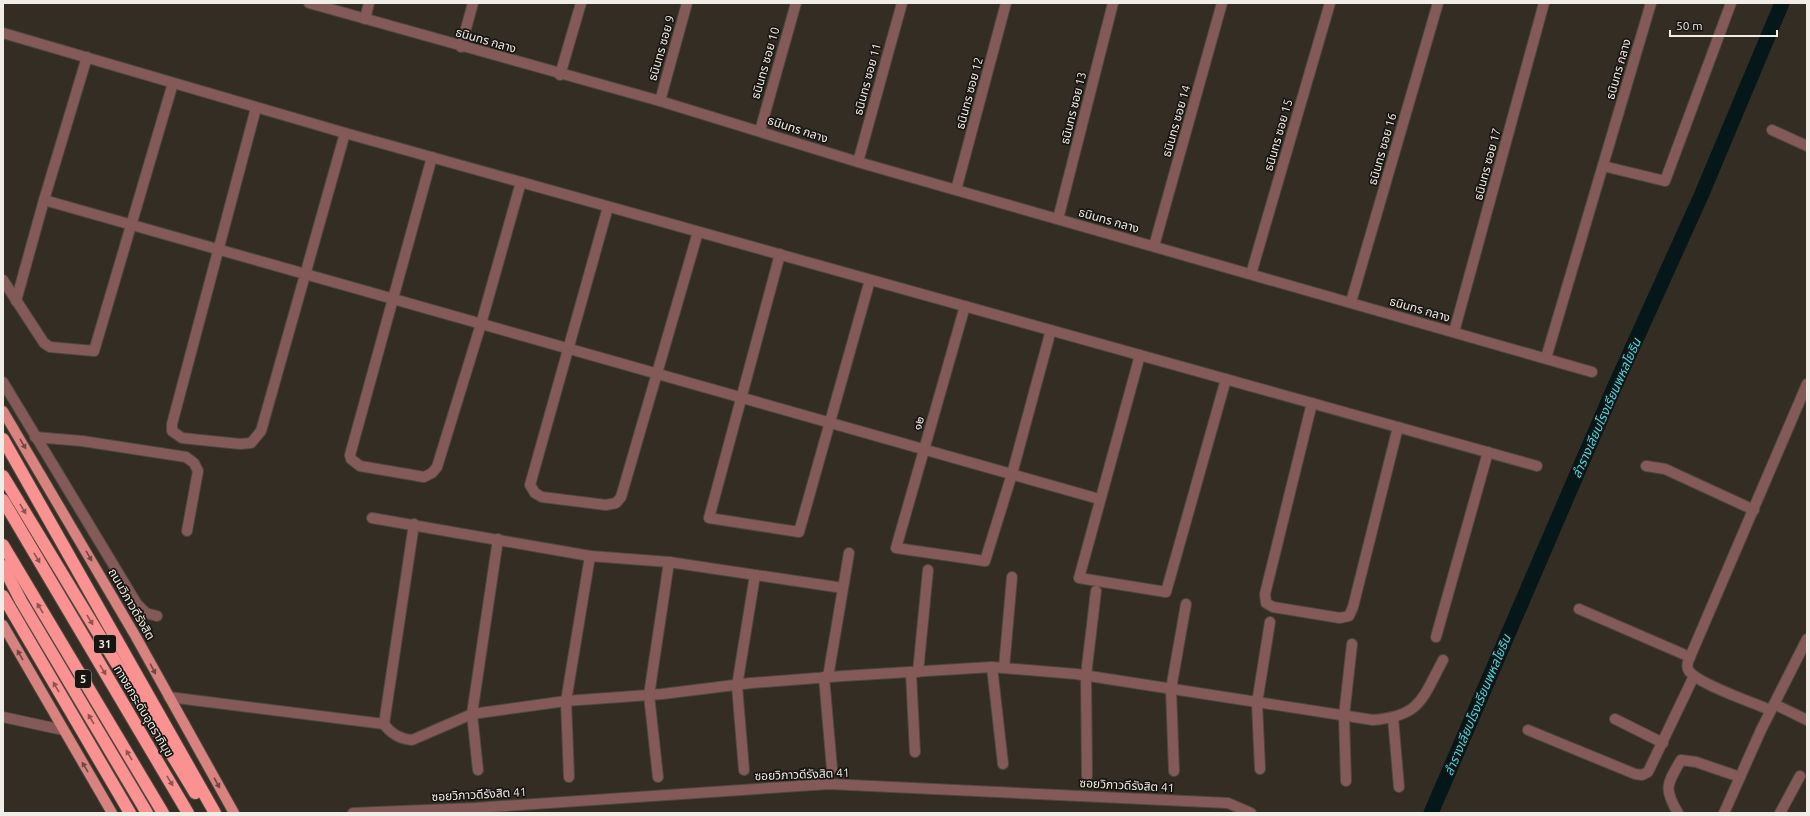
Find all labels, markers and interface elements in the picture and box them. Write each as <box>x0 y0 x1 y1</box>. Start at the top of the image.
scale bar <box>1670 12 1777 38</box>
street label: ธนินทร ซอย 9 <box>645 14 677 82</box>
text: 50 m <box>1676 19 1703 32</box>
street label: ธนินทร กลาง <box>454 25 518 55</box>
street label: ธนินทร ซอย 10 <box>749 25 782 100</box>
street label: ธนินทร กลาง <box>1603 37 1633 101</box>
street label: ธนินทร ซอย 11 <box>851 42 883 116</box>
street label: ธนินทร ซอย 12 <box>953 56 985 130</box>
street label: ธนินทร ซอย 13 <box>1058 70 1088 146</box>
street label: ธนินทร ซอย 14 <box>1160 83 1193 158</box>
street label: ธนินทร ซอย 15 <box>1262 98 1294 172</box>
street label: ธนินทร ซอย 16 <box>1366 111 1399 186</box>
street label: ธนินทร กลาง <box>766 113 830 145</box>
street label: ธนินทร ซอย 17 <box>1471 127 1503 201</box>
street label: ธนินทร กลาง <box>1077 205 1141 235</box>
street label: ธนินทร กลาง <box>1388 294 1452 324</box>
water label: ลำรางเลียบโรงเรียนพหลโยธิน <box>1569 335 1644 480</box>
street label: ๑๒ <box>910 415 926 431</box>
one-way arrow <box>19 438 26 450</box>
one-way arrow <box>20 503 27 515</box>
one-way arrow <box>85 550 92 562</box>
one-way arrow <box>34 552 41 564</box>
street label: ถนนวิภาวดีรังสิต <box>106 566 158 642</box>
one-way arrow <box>37 602 44 614</box>
one-way arrow <box>87 614 94 626</box>
water label: ลำรางเลียบโรงเรียนพหลโยธิน <box>1441 632 1513 777</box>
road number: 31 <box>94 635 116 653</box>
one-way arrow <box>16 649 23 661</box>
street label: ทางยกระดับอุตราภิมุข <box>111 663 176 759</box>
one-way arrow <box>150 663 157 675</box>
one-way arrow <box>100 664 107 676</box>
road number: 5 <box>75 670 91 688</box>
one-way arrow <box>52 681 59 693</box>
one-way arrow <box>88 713 95 725</box>
one-way arrow <box>125 749 132 761</box>
one-way arrow <box>81 761 88 773</box>
street label: ซอยวิภาวดีรังสิต 41 <box>754 766 850 782</box>
one-way arrow <box>166 775 173 787</box>
street label: ซอยวิภาวดีรังสิต 41 <box>1079 776 1175 794</box>
one-way arrow <box>213 777 220 789</box>
street label: ซอยวิภาวดีรังสิต 41 <box>431 785 527 803</box>

